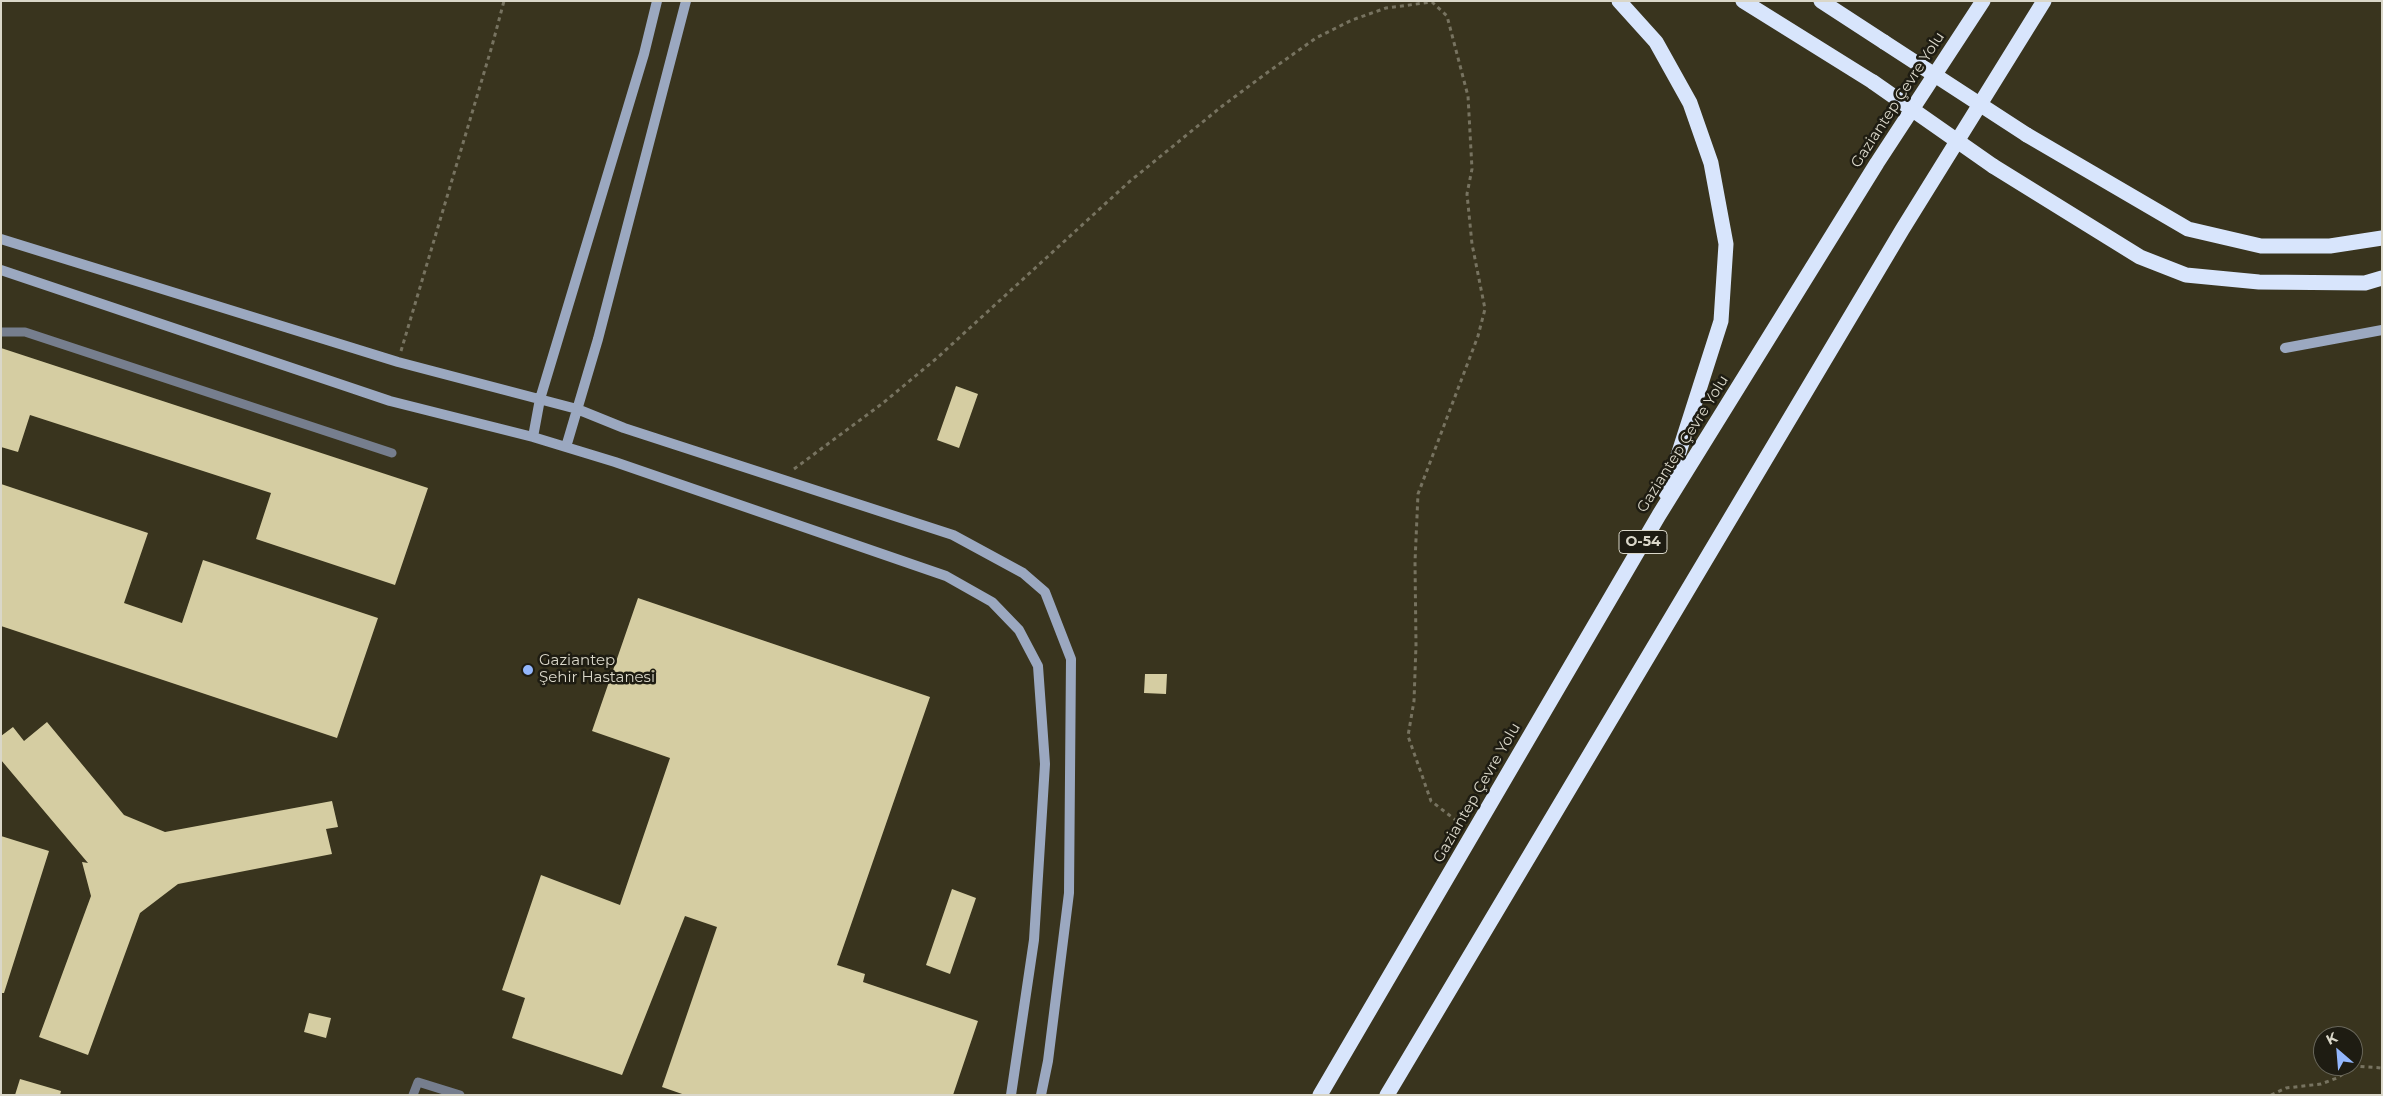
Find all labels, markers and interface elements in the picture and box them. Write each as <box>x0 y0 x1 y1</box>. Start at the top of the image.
street label: Gaziantep Çevre Yolu <box>1847 29 1949 171</box>
street label: Gaziantep Çevre Yolu <box>1633 372 1733 516</box>
road number: O-54 <box>1619 530 1667 554</box>
place label: Gaziantep Şehir Hastanesi <box>539 652 655 687</box>
marker: Gaziantep Şehir Hastanesi <box>521 663 535 677</box>
street label: Gaziantep Çevre Yolu <box>1430 720 1524 866</box>
north arrow <box>2313 1026 2363 1076</box>
text: K <box>2323 1028 2340 1049</box>

